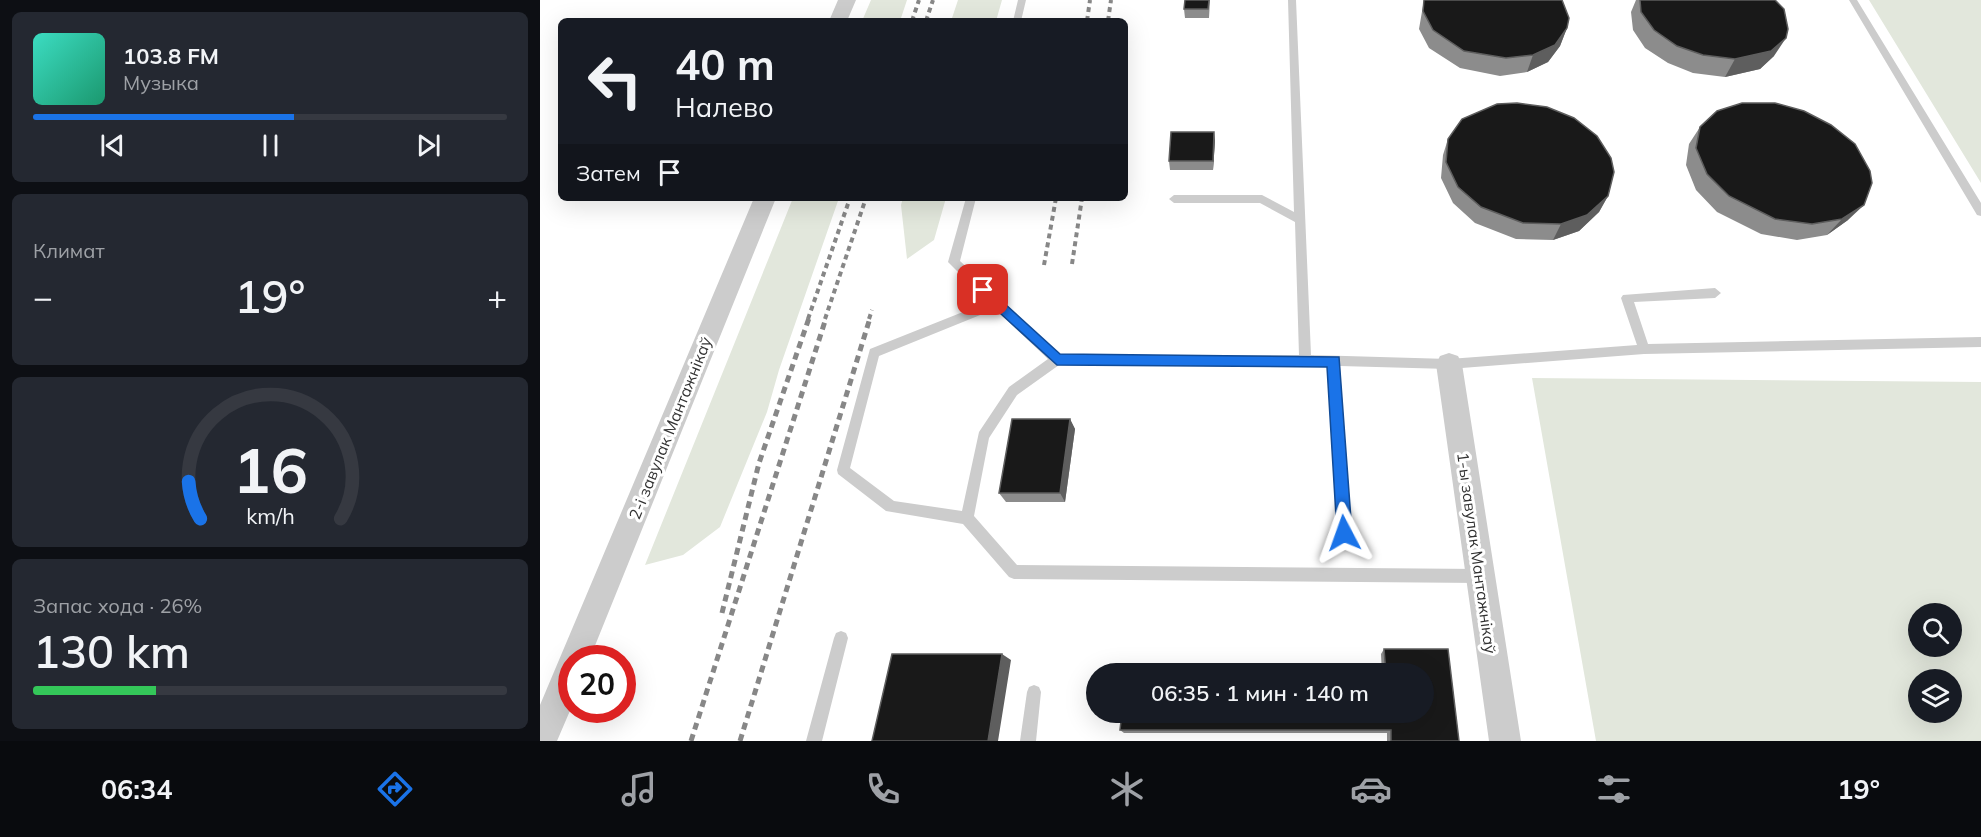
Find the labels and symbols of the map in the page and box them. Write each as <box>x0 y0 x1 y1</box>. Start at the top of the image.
pin <box>957 264 1008 315</box>
street label: 2-і завулак Мантажнікаў <box>624 333 716 522</box>
street label: 1-ы завулак Мантажнікаў <box>1453 451 1501 655</box>
position arrow <box>1312 501 1376 565</box>
speed limit sign: 20 <box>558 645 636 723</box>

